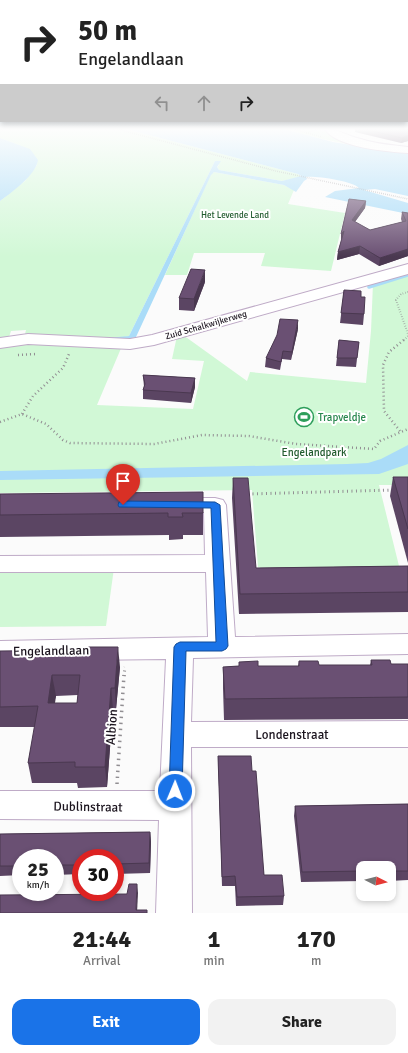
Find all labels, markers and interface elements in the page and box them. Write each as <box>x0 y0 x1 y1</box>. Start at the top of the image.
text: 50 m <box>78 14 137 48</box>
icon: right <box>12 16 64 68</box>
text: Engelandlaan <box>78 48 184 70</box>
icon: left <box>151 92 173 114</box>
icon: ahead <box>193 92 215 114</box>
icon: right <box>235 92 257 114</box>
park label: Het Levende Land <box>201 210 269 221</box>
street label: Zuid Schalkwijkerweg <box>164 309 248 342</box>
sports icon: Trapveldje <box>293 406 315 428</box>
place label: Trapveldje <box>318 411 366 424</box>
park label: Engelandpark <box>281 446 347 459</box>
pin <box>106 464 140 505</box>
icon: arrive <box>112 470 134 492</box>
street label: Engelandlaan <box>13 642 89 660</box>
street label: Albion <box>103 709 121 746</box>
street label: Londenstraat <box>255 727 329 743</box>
position arrow <box>154 770 196 812</box>
street label: Dublinstraat <box>53 798 123 816</box>
speed limit sign: 30 <box>72 849 124 901</box>
text: 25 <box>27 857 49 882</box>
north arrow <box>356 861 396 901</box>
map controls <box>356 861 396 901</box>
text: km/h <box>27 879 49 891</box>
text: 21:44 <box>72 924 131 954</box>
text: 1 <box>208 924 220 954</box>
text: 170 <box>297 924 336 954</box>
text: Arrival <box>83 953 120 969</box>
text: min <box>204 953 225 969</box>
text: m <box>311 953 321 969</box>
button: Exit <box>12 999 200 1045</box>
button: Share <box>208 999 396 1045</box>

